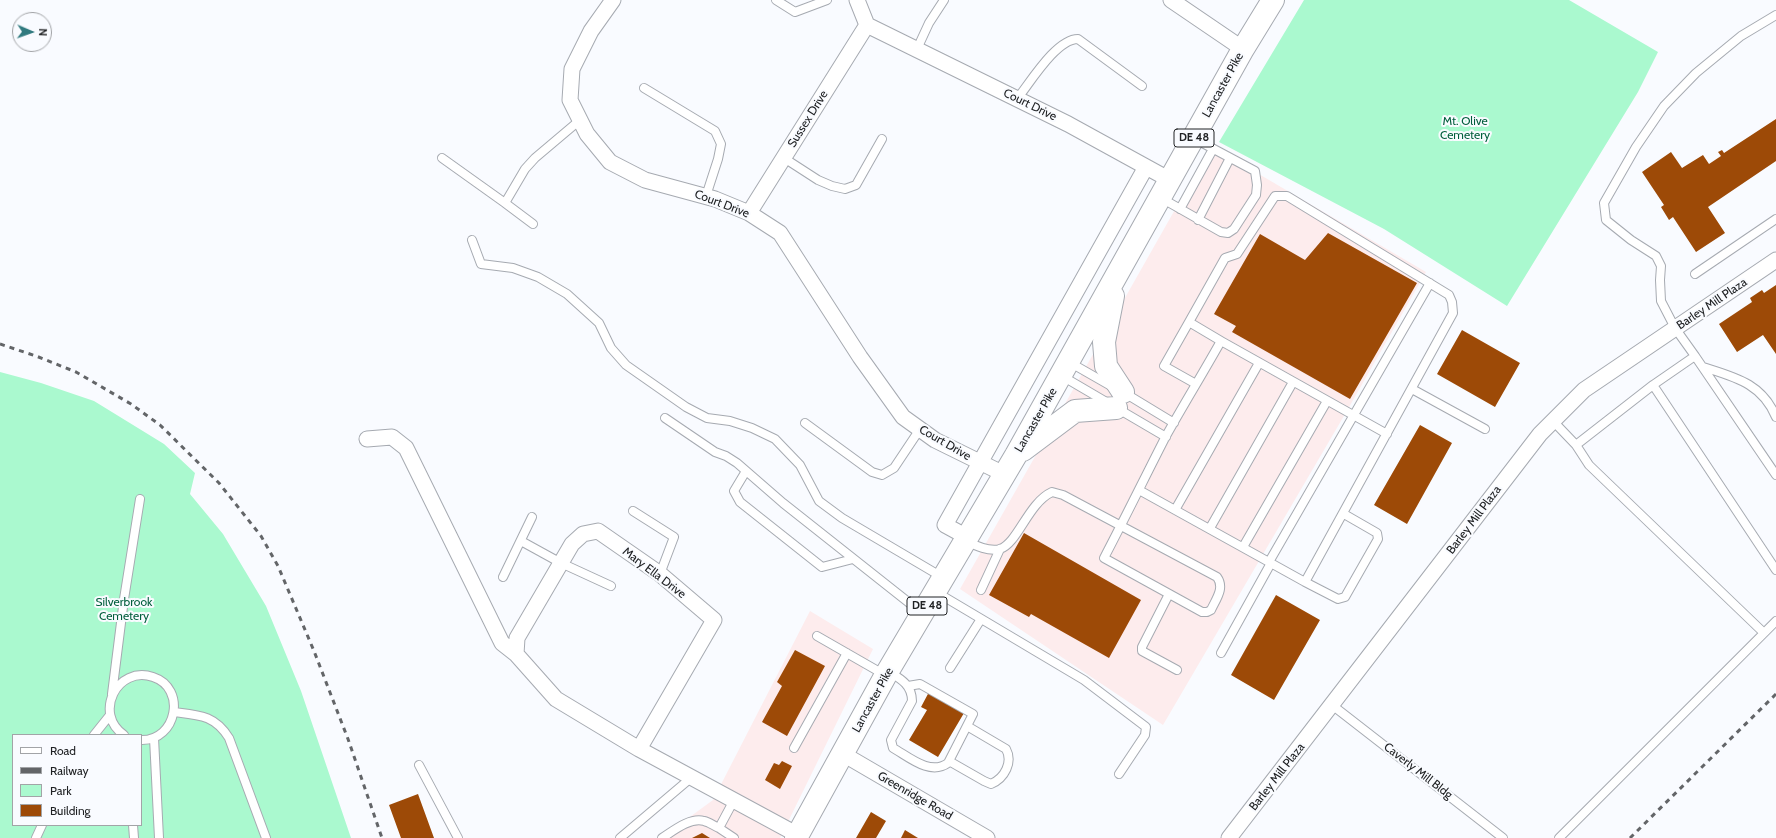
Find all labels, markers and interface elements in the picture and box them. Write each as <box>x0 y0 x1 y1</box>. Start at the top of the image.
north arrow <box>12 12 52 52</box>
text: N <box>36 28 50 37</box>
street label: Lancaster Pike <box>1199 50 1247 120</box>
street label: Court Drive <box>1001 86 1059 124</box>
street label: Sussex Drive <box>785 88 831 150</box>
park label: Mt. Olive Cemetery <box>1440 114 1490 142</box>
road number: DE 48 <box>1174 129 1214 147</box>
street label: Court Drive <box>693 187 751 221</box>
street label: Barley Mill Plaza <box>1674 275 1750 333</box>
street label: Lancaster Pike <box>1012 385 1060 455</box>
street label: Court Drive <box>916 422 974 464</box>
street label: Barley Mill Plaza <box>1444 483 1504 557</box>
street label: Mary Ella Drive <box>619 544 689 602</box>
park label: Silverbrook Cemetery <box>96 595 152 623</box>
road number: DE 48 <box>907 597 947 615</box>
street label: Lancaster Pike <box>849 665 897 735</box>
legend <box>12 734 142 826</box>
street label: Barley Mill Plaza <box>1246 740 1308 814</box>
street label: Caverly Mill Bldg <box>1381 740 1455 802</box>
text: Road <box>50 743 76 758</box>
text: Railway <box>50 763 88 778</box>
street label: Greenridge Road <box>875 769 955 823</box>
text: Park <box>50 783 72 798</box>
text: Building <box>50 803 91 818</box>

